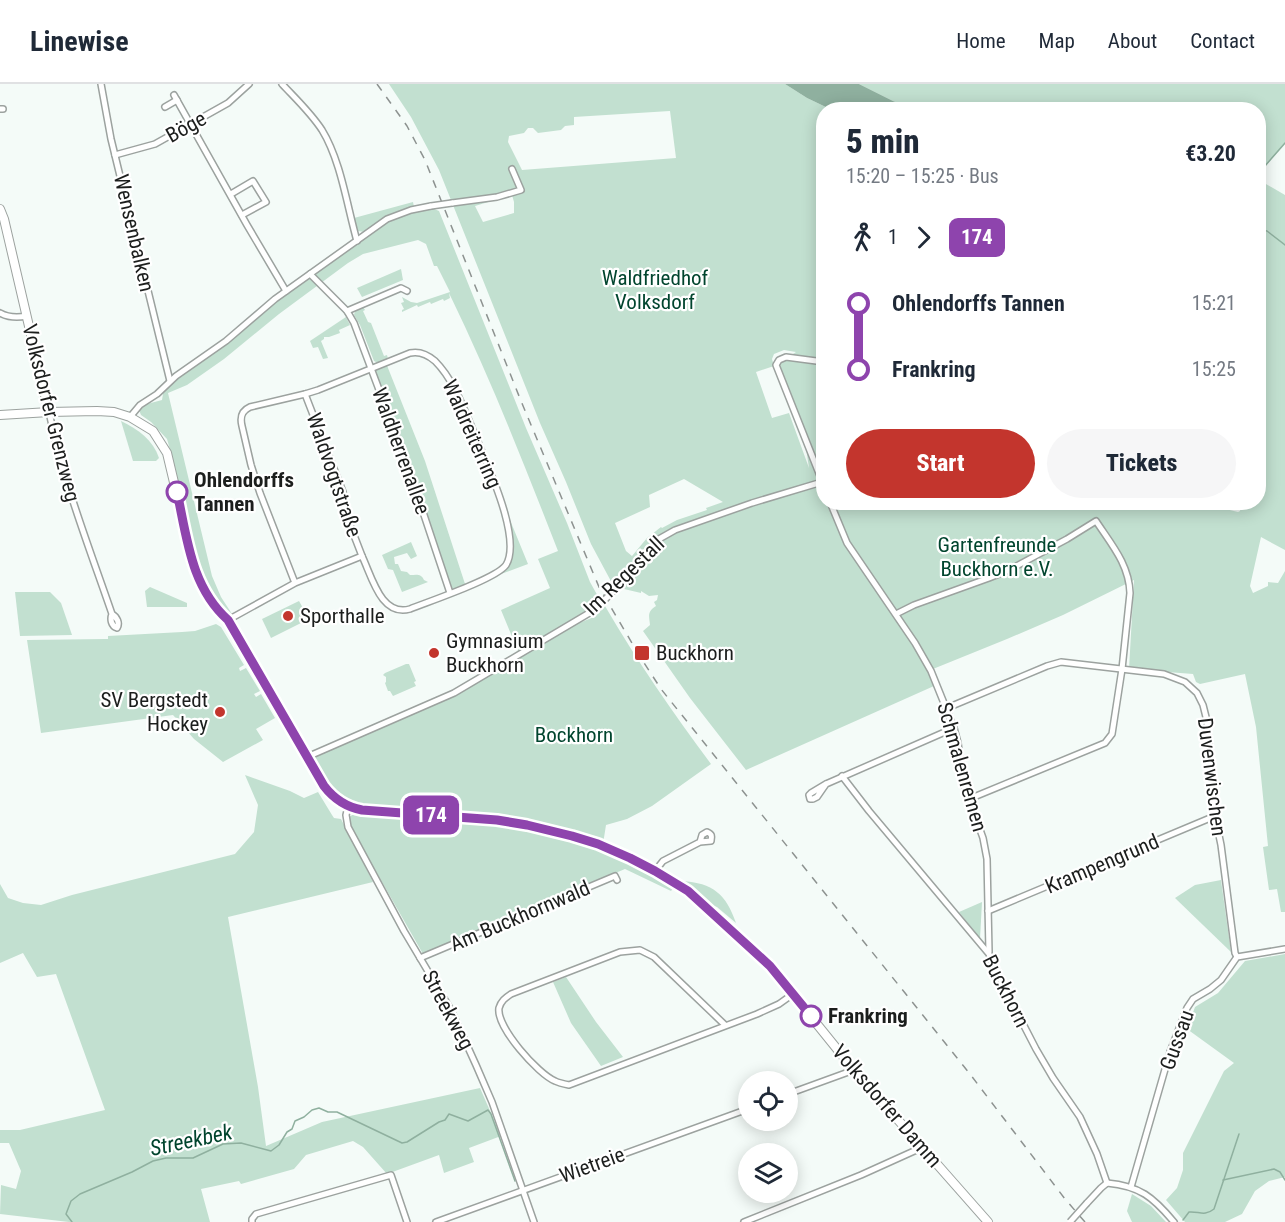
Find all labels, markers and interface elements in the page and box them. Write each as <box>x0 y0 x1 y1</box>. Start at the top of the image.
text: Linewise <box>30 25 129 58</box>
text: Home <box>956 29 1006 53</box>
text: Map <box>1039 29 1075 53</box>
text: About <box>1108 29 1157 53</box>
text: Contact <box>1190 29 1255 53</box>
street label: Böge <box>162 106 210 148</box>
text: 5 min <box>846 122 920 161</box>
text: €3.20 <box>1185 141 1236 166</box>
text: 15:20 – 15:25 · Bus <box>846 164 999 188</box>
street label: Wensenbalken <box>109 172 159 294</box>
icon: walk <box>846 221 879 254</box>
icon: forward <box>907 221 940 254</box>
text: 1 <box>888 225 898 249</box>
text: 174 <box>961 225 993 249</box>
park label: Waldfriedhof Volksdorf <box>602 266 709 314</box>
text: Ohlendorffs Tannen <box>892 291 1065 316</box>
text: 15:21 <box>1192 291 1236 315</box>
street label: Volksdorfer Grenzweg <box>17 322 85 504</box>
text: Frankring <box>892 357 976 382</box>
text: 15:25 <box>1192 357 1236 381</box>
street label: Waldreiterring <box>437 376 507 492</box>
street label: Waldherrenallee <box>367 384 435 518</box>
street label: Waldvogtstraße <box>302 410 366 540</box>
button: Start <box>846 429 1035 498</box>
button: Tickets <box>1047 429 1236 498</box>
place label: Ohlendorffs Tannen <box>194 468 294 516</box>
marker: Ohlendorffs Tannen <box>166 481 188 503</box>
street label: Im Regestall <box>579 532 669 620</box>
park label: Gartenfreunde Buckhorn e.V. <box>938 533 1057 581</box>
place label: Sporthalle <box>300 604 385 628</box>
marker: Sporthalle <box>281 609 295 623</box>
place label: Gymnasium Buckhorn <box>446 629 544 677</box>
place label: Buckhorn <box>656 641 734 665</box>
marker: Buckhorn <box>633 644 651 662</box>
marker: Gymnasium Buckhorn <box>427 646 441 660</box>
place label: SV Bergstedt Hockey <box>100 688 208 736</box>
street label: Schmalenremen <box>932 700 992 834</box>
marker: SV Bergstedt Hockey <box>213 705 227 719</box>
street label: Duvenwischen <box>1193 717 1231 837</box>
park label: Bockhorn <box>535 723 613 747</box>
line badge: 174 <box>396 796 466 834</box>
text: 174 <box>415 803 447 827</box>
street label: Krampengrund <box>1042 829 1162 899</box>
street label: Am Buckhornwald <box>446 876 594 956</box>
street label: Buckhorn <box>978 951 1034 1031</box>
street label: Streekweg <box>417 966 479 1054</box>
place label: Frankring <box>828 1004 908 1028</box>
marker: Frankring <box>800 1005 822 1027</box>
street label: Gussau <box>1155 1007 1199 1073</box>
street label: Volksdorfer Damm <box>827 1040 947 1172</box>
map controls <box>738 1071 798 1203</box>
button: locate <box>738 1071 798 1131</box>
water label: Streekbek <box>148 1119 235 1161</box>
street label: Wietreie <box>556 1142 628 1188</box>
button: layers <box>738 1143 798 1203</box>

